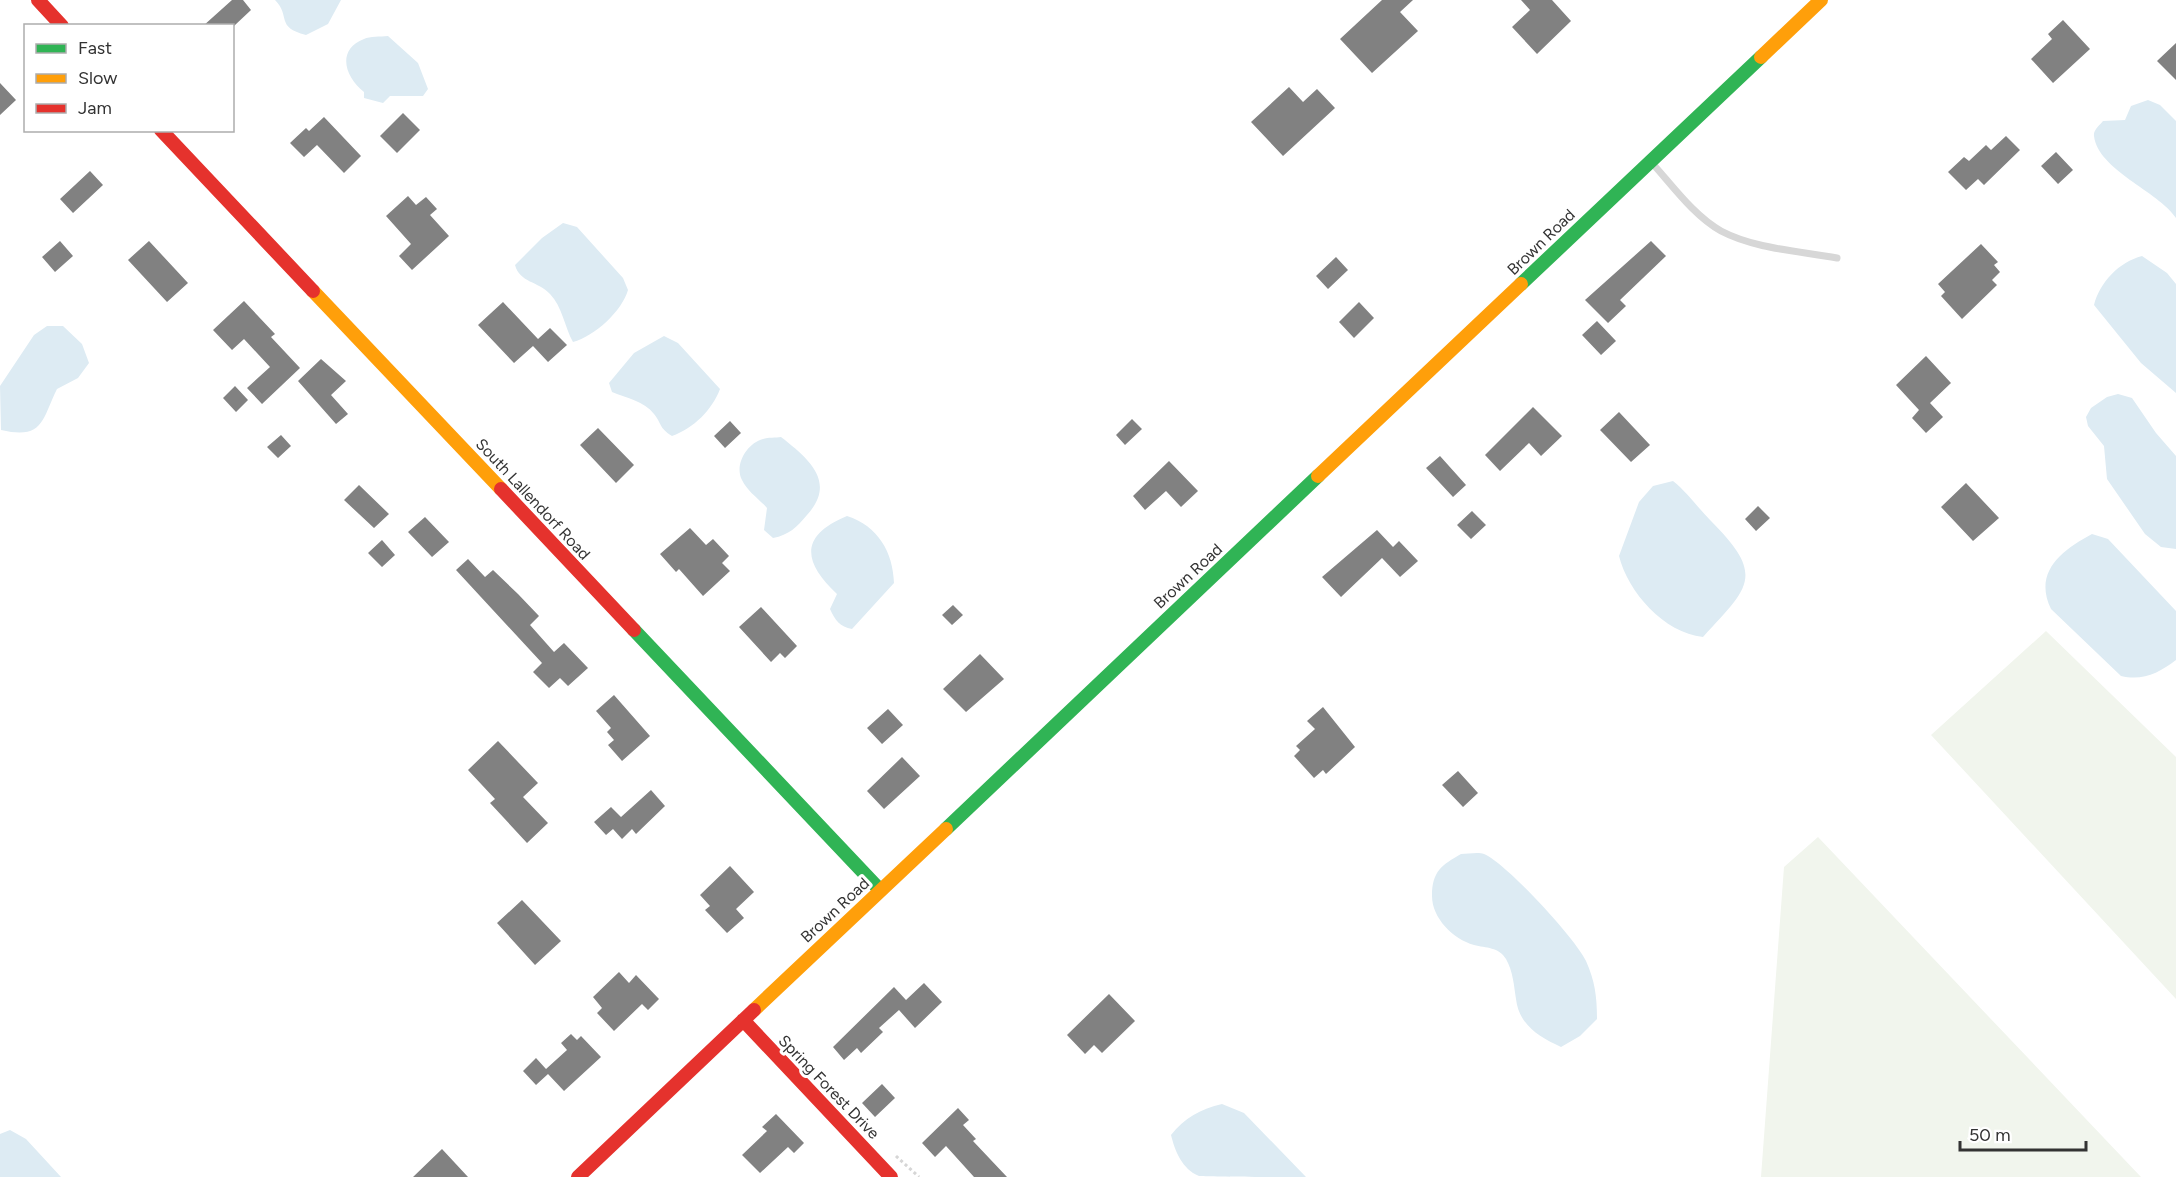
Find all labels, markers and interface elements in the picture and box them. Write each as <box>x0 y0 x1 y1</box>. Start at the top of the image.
legend <box>24 24 234 132</box>
text: Fast <box>78 37 112 59</box>
text: Slow <box>78 67 117 89</box>
text: Jam <box>78 97 112 119</box>
street label: Brown Road <box>1503 205 1579 279</box>
street label: South Lallendorf Road <box>472 434 594 564</box>
street label: Brown Road <box>1150 540 1226 612</box>
street label: Brown Road <box>797 874 873 946</box>
street label: Spring Forest Drive <box>775 1031 884 1143</box>
scale bar <box>1960 1114 2086 1152</box>
text: 50 m <box>1969 1124 2011 1146</box>

